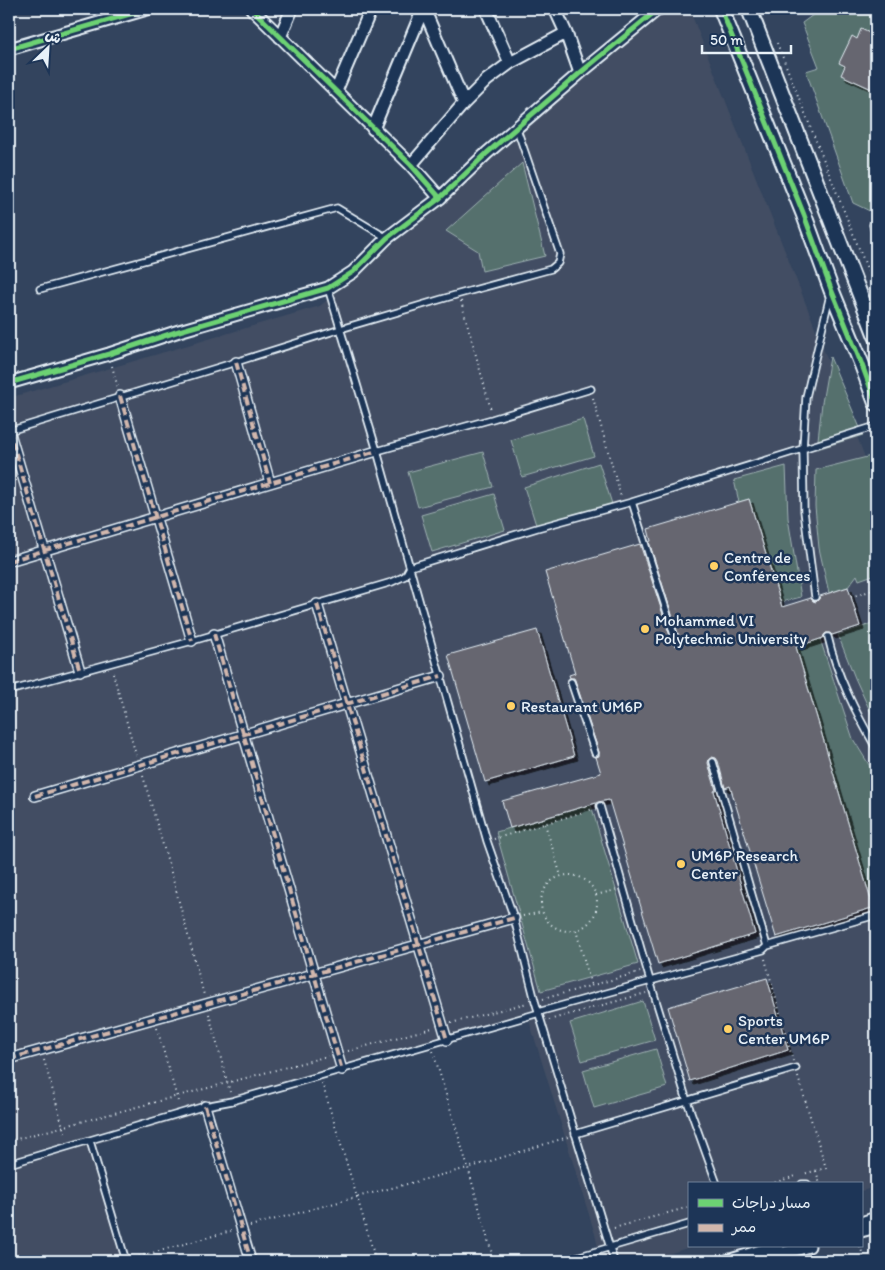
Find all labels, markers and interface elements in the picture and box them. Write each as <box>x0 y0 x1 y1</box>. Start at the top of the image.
north arrow <box>22 22 72 72</box>
scale bar <box>702 22 791 54</box>
text: ش <box>43 26 64 48</box>
text: 50 m <box>710 31 743 49</box>
place label: Centre de Conférences <box>724 548 810 585</box>
marker: Centre de Conférences <box>708 560 720 572</box>
place label: Mohammed VI Polytechnic University <box>655 611 807 648</box>
marker: Mohammed VI Polytechnic University <box>639 623 651 635</box>
place label: Restaurant UM6P <box>521 697 642 716</box>
marker: Restaurant UM6P <box>505 700 517 712</box>
place label: UM6P Research Center <box>691 846 798 883</box>
marker: UM6P Research Center <box>675 858 687 870</box>
place label: Sports Center UM6P <box>738 1011 829 1048</box>
marker: Sports Center UM6P <box>722 1023 734 1035</box>
legend <box>688 1182 862 1248</box>
text: مسار دراجات <box>732 1194 811 1212</box>
text: ممر <box>730 1218 756 1236</box>

